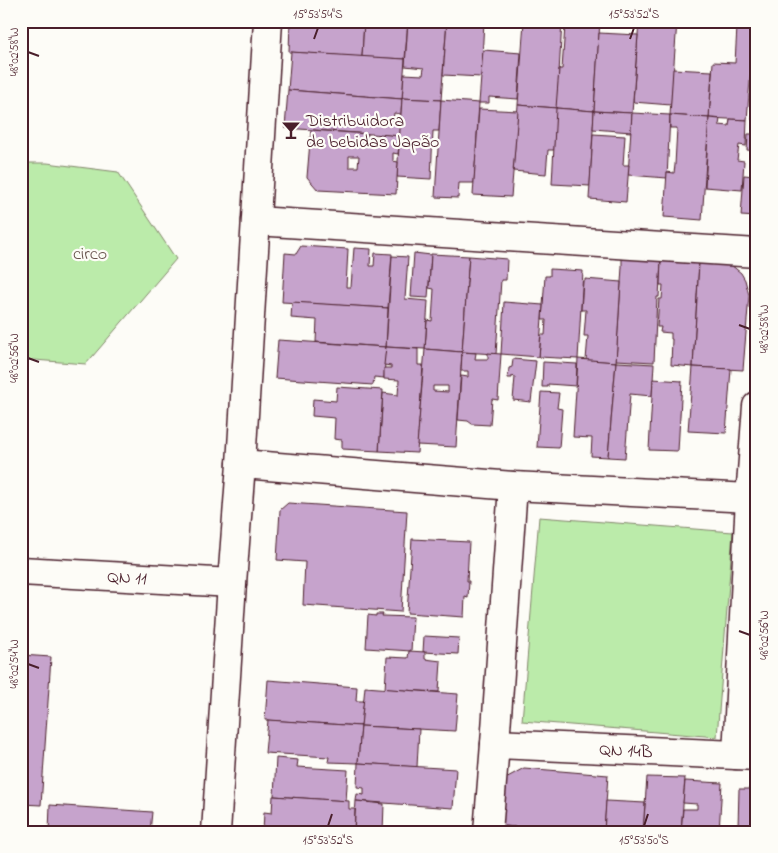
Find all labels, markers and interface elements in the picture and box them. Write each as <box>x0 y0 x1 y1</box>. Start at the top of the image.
text: 15°53'54"S <box>293 6 343 24</box>
text: 15°53'52"S <box>609 6 659 24</box>
text: 48°02'58"W <box>6 28 24 76</box>
place label: Distribuidora de bebidas Japão <box>305 109 439 156</box>
bar icon: Distribuidora de bebidas Japão <box>280 119 302 141</box>
park label: circo <box>73 242 107 268</box>
text: 48°02'58"W <box>756 305 774 353</box>
text: 48°02'56"W <box>6 333 24 383</box>
street label: QN 11 <box>106 565 148 593</box>
text: 48°02'56"W <box>756 610 774 660</box>
text: 48°02'54"W <box>6 640 24 688</box>
street label: QN 14B <box>599 738 653 766</box>
text: 15°53'52"S <box>303 832 353 850</box>
text: 15°53'50"S <box>619 832 669 850</box>

